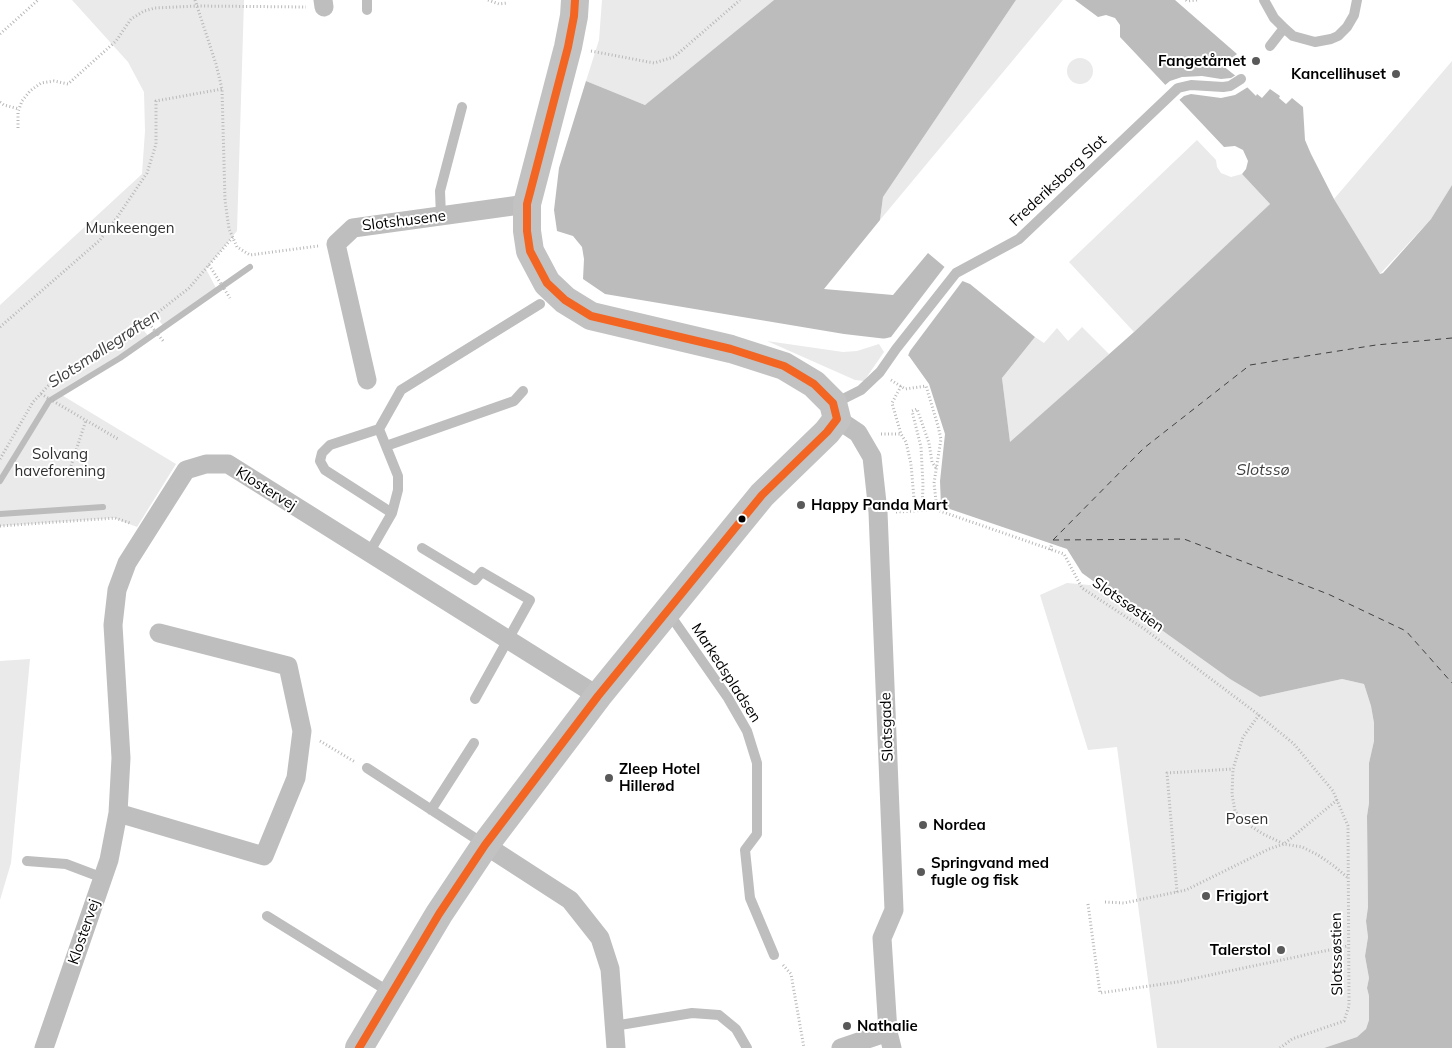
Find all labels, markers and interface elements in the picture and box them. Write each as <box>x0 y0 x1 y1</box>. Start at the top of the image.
place label: Fangetårnet <box>1158 52 1246 70</box>
marker: Fangetårnet <box>1250 55 1262 67</box>
place label: Kancellihuset <box>1291 65 1386 83</box>
marker: Kancellihuset <box>1390 68 1402 80</box>
street label: Frederiksborg Slot <box>1006 132 1110 230</box>
street label: Slotshusene <box>361 207 447 235</box>
park label: Munkeengen <box>86 219 174 237</box>
water label: Slotsmøllegrøften <box>45 306 163 392</box>
park label: Solvang haveforening <box>15 445 105 480</box>
water label: Slotssø <box>1236 460 1290 480</box>
street label: Klostervej <box>232 463 300 515</box>
place label: Happy Panda Mart <box>811 496 948 514</box>
marker: Happy Panda Mart <box>795 499 807 511</box>
unlabelled marker <box>737 514 747 524</box>
street label: Slotssøstien <box>1089 574 1167 636</box>
street label: Markedspladsen <box>687 620 765 726</box>
street label: Slotsgade <box>877 692 897 762</box>
place label: Zleep Hotel Hillerød <box>619 760 700 795</box>
marker: Zleep Hotel Hillerød <box>603 772 615 784</box>
park label: Posen <box>1226 810 1268 828</box>
place label: Nordea <box>933 816 986 834</box>
marker: Nordea <box>917 819 929 831</box>
place label: Springvand med fugle og fisk <box>931 854 1049 889</box>
marker: Springvand med fugle og fisk <box>915 866 927 878</box>
place label: Frigjort <box>1216 887 1268 905</box>
marker: Frigjort <box>1200 890 1212 902</box>
street label: Klostervej <box>64 897 104 967</box>
street label: Slotssøstien <box>1327 912 1347 996</box>
place label: Talerstol <box>1210 941 1271 959</box>
marker: Talerstol <box>1275 944 1287 956</box>
place label: Nathalie <box>857 1017 918 1035</box>
marker: Nathalie <box>841 1020 853 1032</box>

